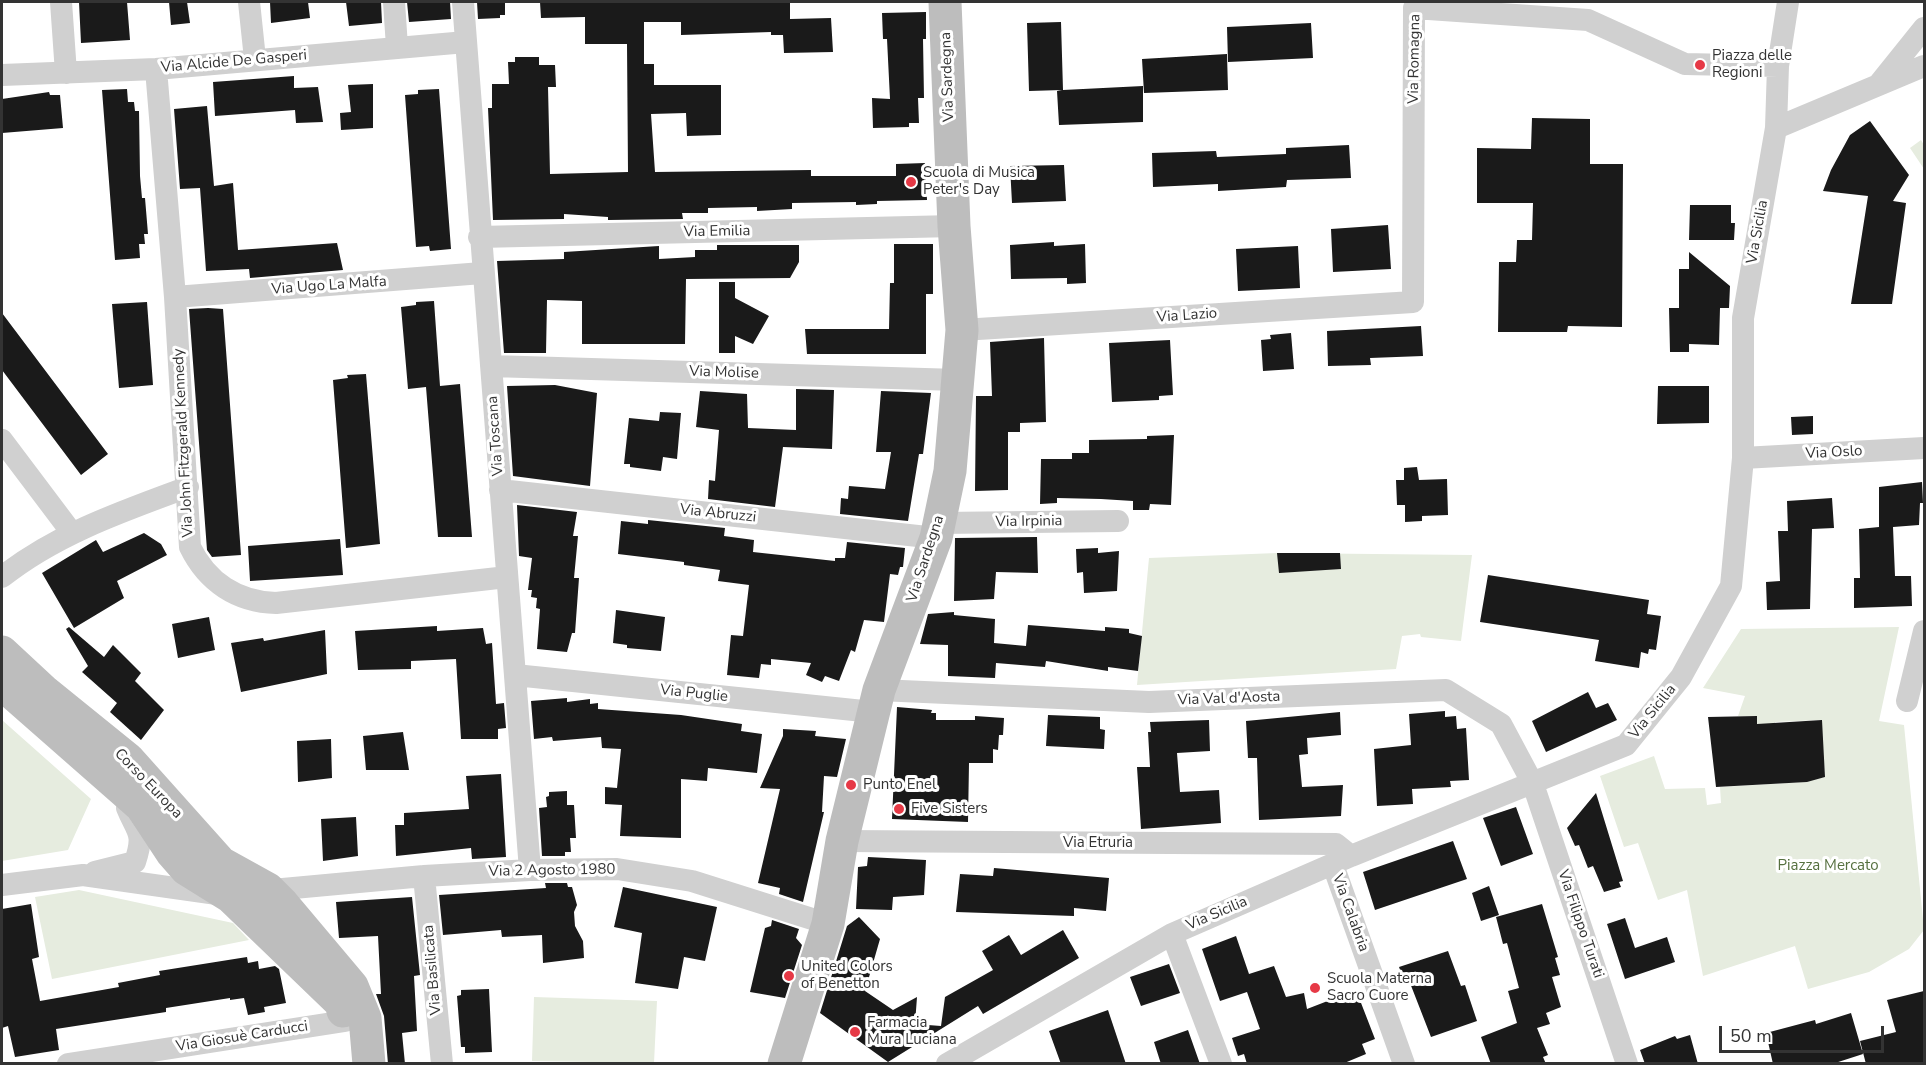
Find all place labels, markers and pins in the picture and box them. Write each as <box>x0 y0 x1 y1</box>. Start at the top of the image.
place label: Piazza delle Regioni <box>1712 47 1792 82</box>
marker: Piazza delle Regioni <box>1693 58 1707 72</box>
place label: Scuola di Musica Peter's Day <box>923 164 1035 199</box>
marker: Scuola di Musica Peter's Day <box>904 175 918 189</box>
place label: Punto Enel <box>863 776 936 794</box>
marker: Punto Enel <box>844 778 858 792</box>
place label: Five Sisters <box>911 800 988 818</box>
marker: Five Sisters <box>892 802 906 816</box>
place label: United Colors of Benetton <box>801 958 893 993</box>
marker: United Colors of Benetton <box>782 969 796 983</box>
place label: Scuola Materna Sacro Cuore <box>1327 970 1432 1005</box>
marker: Scuola Materna Sacro Cuore <box>1308 981 1322 995</box>
place label: Farmacia Mura Luciana <box>867 1014 957 1049</box>
marker: Farmacia Mura Luciana <box>848 1025 862 1039</box>

